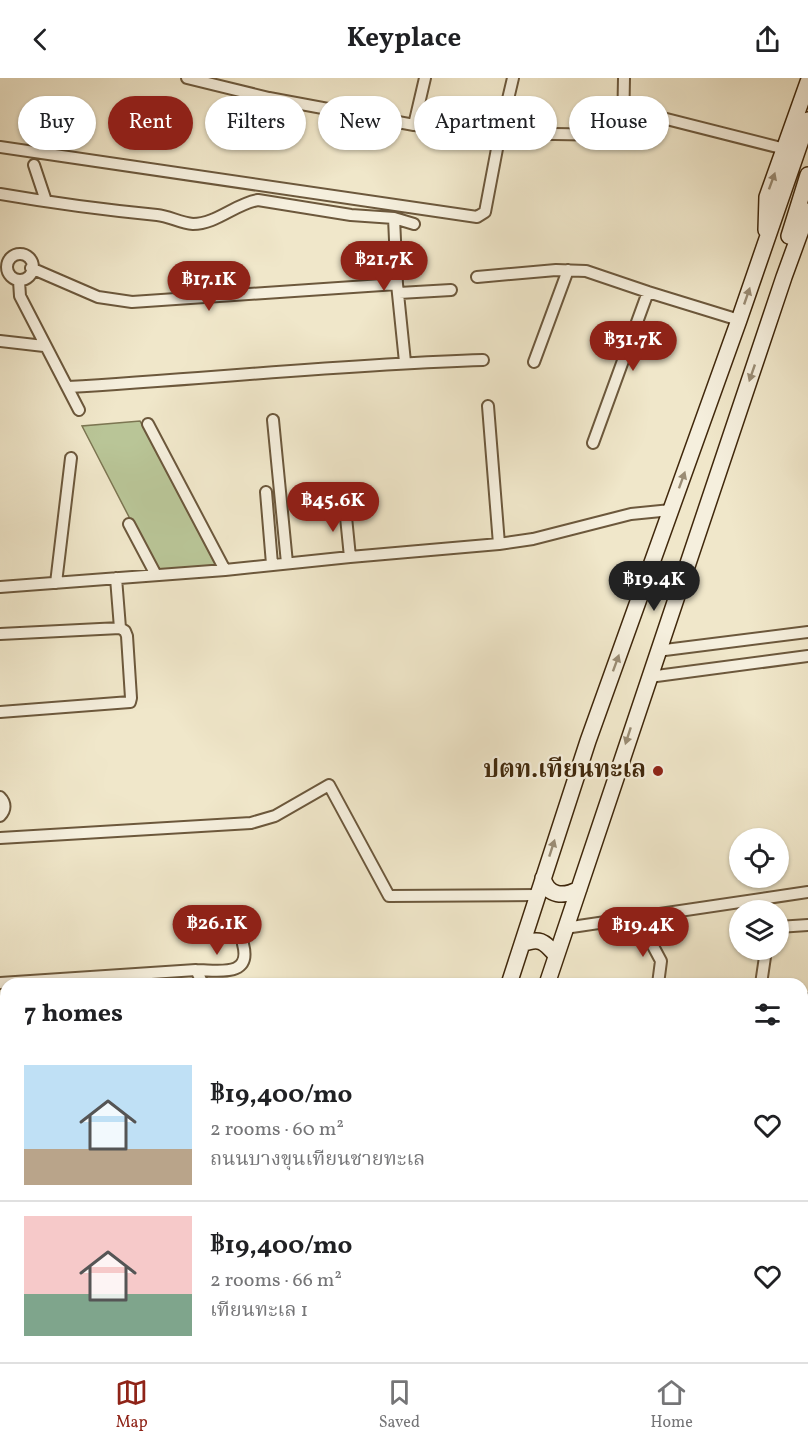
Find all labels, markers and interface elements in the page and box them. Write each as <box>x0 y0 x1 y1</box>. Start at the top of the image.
text: Keyplace <box>347 20 461 58</box>
icon: back <box>24 23 57 56</box>
icon: share <box>751 23 784 56</box>
chip: Buy <box>18 96 96 150</box>
chip: Rent <box>108 96 193 150</box>
chip: Filters <box>205 96 306 150</box>
chip: New <box>318 96 402 150</box>
chip: Apartment <box>414 96 557 150</box>
chip: House <box>569 96 669 150</box>
one-way arrow <box>768 172 778 190</box>
pin: ฿21.7K <box>335 241 433 292</box>
text: ฿21.7K <box>355 246 413 274</box>
pin: ฿17.1K <box>160 261 258 312</box>
text: ฿17.1K <box>182 266 236 294</box>
one-way arrow <box>743 287 753 305</box>
pin: ฿31.7K <box>584 321 682 372</box>
text: ฿31.7K <box>604 326 662 354</box>
one-way arrow <box>747 364 756 382</box>
one-way arrow <box>677 471 687 489</box>
pin: ฿45.6K <box>284 482 382 533</box>
text: ฿45.6K <box>301 487 365 515</box>
pin: ฿19.4K <box>605 561 703 612</box>
text: ฿19.4K <box>623 566 685 594</box>
one-way arrow <box>611 654 621 672</box>
one-way arrow <box>623 727 633 745</box>
place label: ปตท.เทียนทะเล <box>483 754 646 788</box>
marker: ปตท.เทียนทะเล <box>651 764 665 778</box>
map controls <box>729 828 789 960</box>
button: locate <box>729 828 789 888</box>
one-way arrow <box>548 839 557 857</box>
button: layers <box>729 900 789 960</box>
pin: ฿26.1K <box>168 905 266 956</box>
pin: ฿19.4K <box>594 907 692 958</box>
text: ฿26.1K <box>187 910 247 938</box>
text: ฿19.4K <box>612 912 674 940</box>
text: 7 homes <box>24 996 123 1032</box>
icon: filters <box>751 998 784 1031</box>
text: ฿19,400/mo <box>210 1077 352 1113</box>
icon: home <box>72 1089 144 1161</box>
icon: heart <box>751 1109 784 1142</box>
text: 2 rooms · 60 m² <box>210 1116 344 1144</box>
text: ถนนบางขุนเทียนชายทะเล <box>210 1146 425 1174</box>
text: ฿19,400/mo <box>210 1228 352 1264</box>
icon: home <box>72 1240 144 1312</box>
icon: heart <box>751 1260 784 1293</box>
text: 2 rooms · 66 m² <box>210 1267 342 1295</box>
text: เทียนทะเล 1 <box>210 1297 308 1325</box>
tab: Map <box>115 1376 148 1434</box>
tab: Saved <box>379 1376 420 1434</box>
tab: Home <box>650 1376 693 1434</box>

